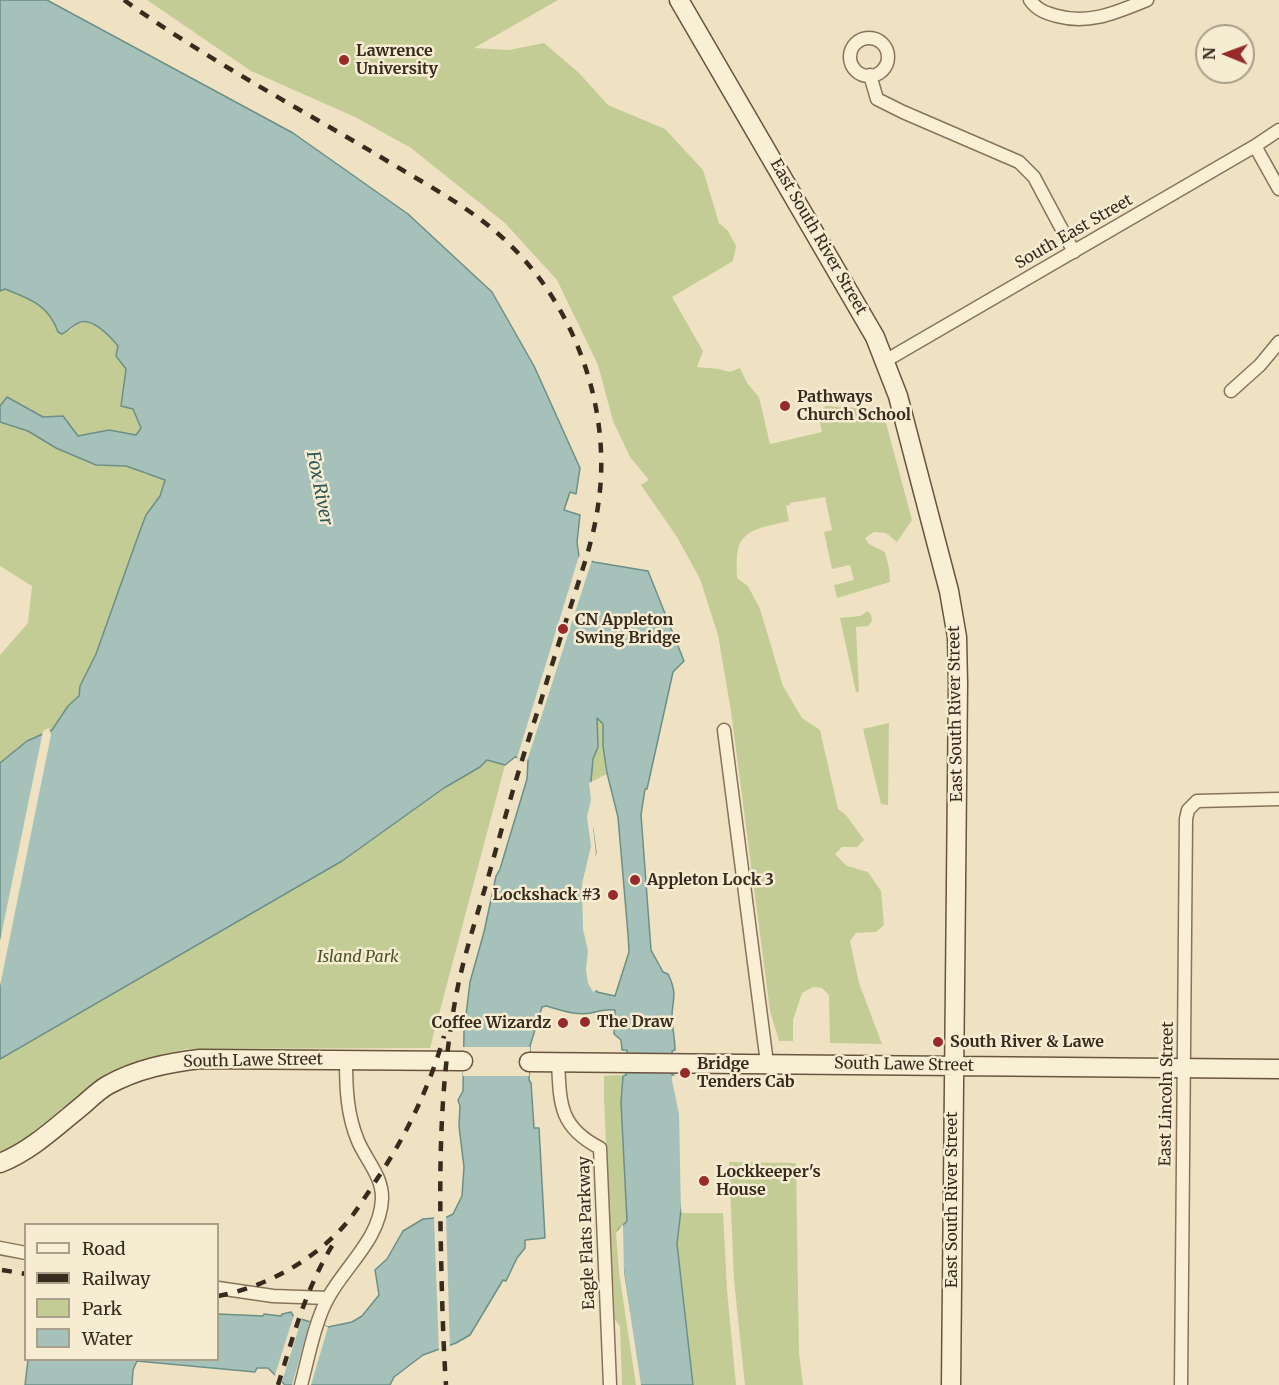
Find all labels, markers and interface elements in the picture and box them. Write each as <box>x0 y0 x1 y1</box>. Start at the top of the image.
north arrow <box>1195 24 1255 84</box>
place label: Lawrence University <box>356 41 438 79</box>
text: N <box>1199 47 1219 60</box>
marker: Lawrence University <box>337 53 351 67</box>
street label: East South River Street <box>766 156 870 318</box>
street label: South East Street <box>1012 191 1136 273</box>
place label: Pathways Church School <box>797 387 911 425</box>
marker: Pathways Church School <box>778 399 792 413</box>
water label: Fox River <box>301 449 337 527</box>
place label: CN Appleton Swing Bridge <box>575 610 681 648</box>
marker: CN Appleton Swing Bridge <box>556 622 570 636</box>
street label: East South River Street <box>945 625 967 803</box>
place label: Appleton Lock 3 <box>647 870 774 890</box>
marker: Appleton Lock 3 <box>628 873 642 887</box>
place label: Lockshack #3 <box>493 885 601 905</box>
marker: Lockshack #3 <box>606 888 620 902</box>
park label: Island Park <box>317 947 399 967</box>
place label: The Draw <box>597 1012 674 1032</box>
place label: Coffee Wizardz <box>432 1013 551 1033</box>
marker: The Draw <box>578 1015 592 1029</box>
marker: Coffee Wizardz <box>556 1016 570 1030</box>
street label: East Lincoln Street <box>1156 1021 1178 1167</box>
place label: South River & Lawe <box>950 1032 1104 1052</box>
marker: South River & Lawe <box>931 1035 945 1049</box>
street label: South Lawe Street <box>183 1050 323 1072</box>
place label: Bridge Tenders Cab <box>697 1054 795 1092</box>
street label: South Lawe Street <box>834 1054 974 1076</box>
marker: Bridge Tenders Cab <box>678 1066 692 1080</box>
street label: East South River Street <box>942 1112 962 1288</box>
street label: Eagle Flats Parkway <box>575 1156 599 1310</box>
place label: Lockkeeper's House <box>716 1162 821 1200</box>
marker: Lockkeeper's House <box>697 1174 711 1188</box>
legend <box>24 1223 219 1361</box>
text: Road <box>82 1237 126 1260</box>
text: Railway <box>82 1267 150 1290</box>
text: Park <box>82 1297 122 1320</box>
text: Water <box>82 1327 133 1350</box>

